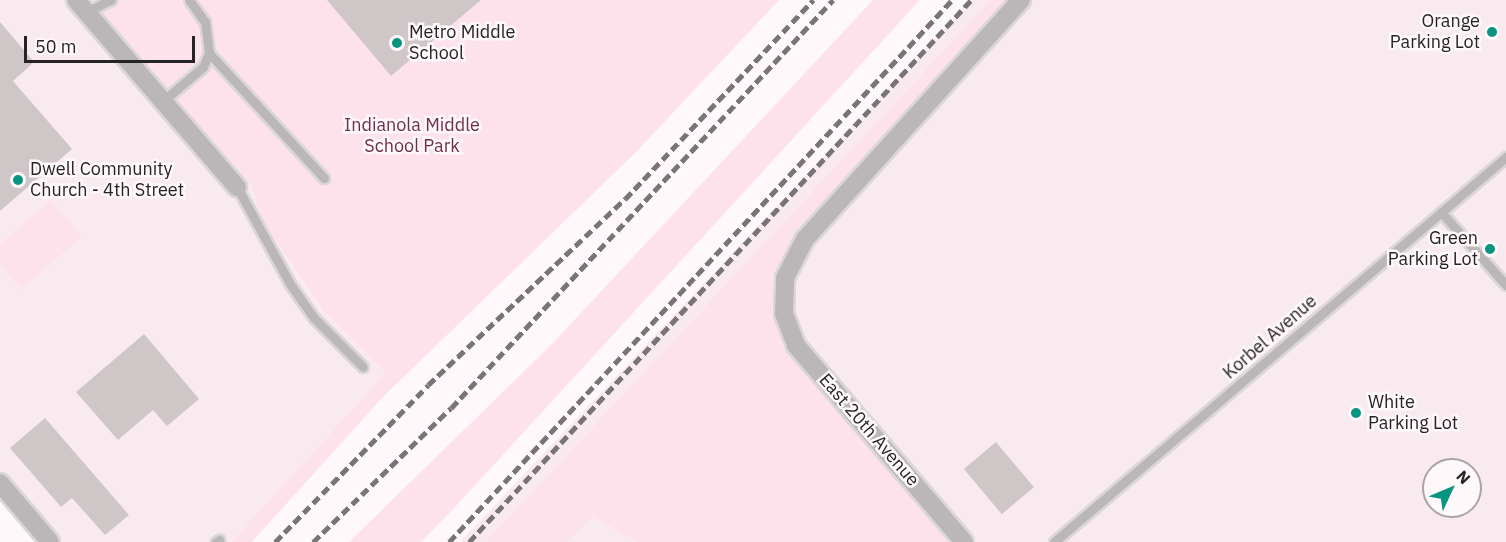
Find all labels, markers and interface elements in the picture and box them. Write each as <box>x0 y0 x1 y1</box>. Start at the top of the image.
place label: Orange Parking Lot <box>1390 11 1480 54</box>
place label: Metro Middle School <box>409 22 515 64</box>
scale bar <box>27 24 198 62</box>
marker: Orange Parking Lot <box>1485 25 1499 39</box>
text: 50 m <box>35 35 77 58</box>
marker: Metro Middle School <box>390 36 404 50</box>
park label: Indianola Middle School Park <box>344 115 480 158</box>
place label: Dwell Community Church - 4th Street <box>30 159 184 201</box>
marker: Dwell Community Church - 4th Street <box>11 173 25 187</box>
place label: Green Parking Lot <box>1388 228 1478 270</box>
marker: Green Parking Lot <box>1483 242 1497 256</box>
street label: Korbel Avenue <box>1219 290 1321 384</box>
street label: East 20th Avenue <box>814 369 924 491</box>
place label: White Parking Lot <box>1368 392 1458 434</box>
marker: White Parking Lot <box>1349 406 1363 420</box>
north arrow <box>1422 458 1482 518</box>
text: N <box>1452 466 1475 488</box>

